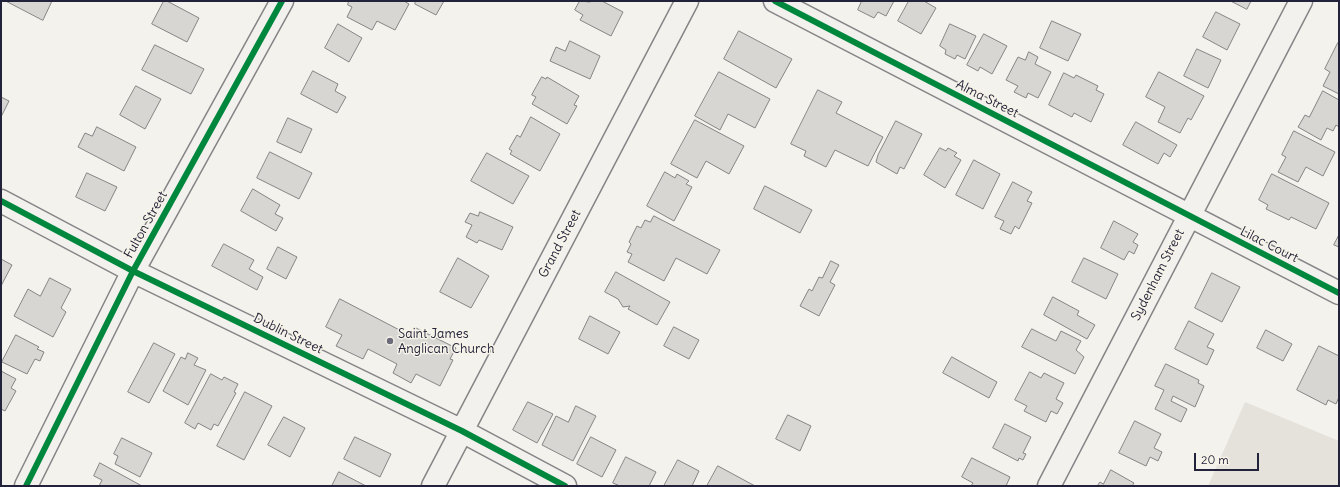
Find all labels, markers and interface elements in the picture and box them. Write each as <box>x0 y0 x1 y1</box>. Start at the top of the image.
street label: Alma Street <box>953 77 1021 121</box>
street label: Fulton Street <box>121 189 171 261</box>
street label: Grand Street <box>536 207 584 281</box>
street label: Lilac Court <box>1237 224 1301 266</box>
street label: Sydenham Street <box>1128 227 1188 323</box>
street label: Dublin Street <box>251 311 325 357</box>
place label: Saint James Anglican Church <box>398 326 494 357</box>
marker: Saint James Anglican Church <box>385 336 395 346</box>
scale bar <box>1196 445 1261 471</box>
text: 20 m <box>1201 452 1229 467</box>

